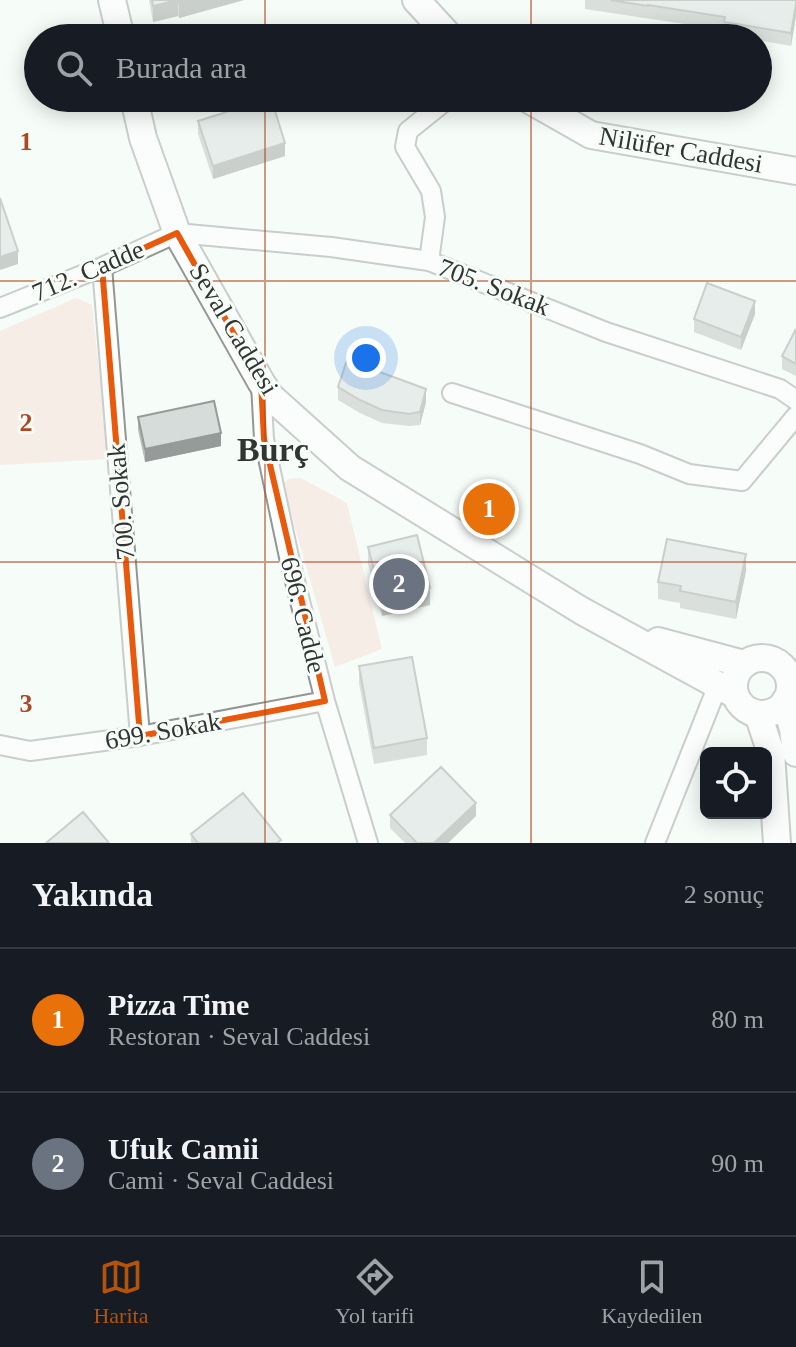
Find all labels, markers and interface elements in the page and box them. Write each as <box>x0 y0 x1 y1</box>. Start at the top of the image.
search box <box>24 24 772 112</box>
icon: search <box>52 46 96 90</box>
text: Burada ara <box>116 51 247 84</box>
street label: Nilüfer Caddesi <box>597 121 765 179</box>
text: 1 <box>20 127 33 156</box>
street label: 712. Cadde <box>28 235 148 307</box>
street label: 705. Sokak <box>434 252 554 322</box>
street label: Seval Caddesi <box>183 258 285 400</box>
your location <box>346 338 386 378</box>
text: 2 <box>20 408 33 437</box>
district label: Burç <box>237 431 309 468</box>
street label: 700. Sokak <box>101 442 141 562</box>
pin: 1 <box>463 479 515 539</box>
street label: 696. Cadde <box>275 554 331 676</box>
pin: 2 <box>373 554 425 614</box>
text: 3 <box>20 689 33 718</box>
street label: 699. Sokak <box>103 707 223 755</box>
map controls <box>700 747 772 819</box>
button: locate <box>700 747 772 819</box>
text: Yakında <box>32 876 153 913</box>
text: 2 sonuç <box>684 880 764 909</box>
text: Pizza Time <box>108 988 249 1021</box>
text: 1 <box>52 1005 65 1034</box>
text: 80 m <box>711 1005 764 1034</box>
text: Restoran · Seval Caddesi <box>108 1022 370 1051</box>
text: Ufuk Camii <box>108 1132 259 1165</box>
text: 2 <box>52 1149 65 1178</box>
text: 90 m <box>711 1149 764 1178</box>
text: Cami · Seval Caddesi <box>108 1166 334 1195</box>
tab: Harita <box>93 1255 148 1329</box>
tab: Yol tarifi <box>335 1255 414 1329</box>
tab: Kaydedilen <box>601 1255 703 1329</box>

